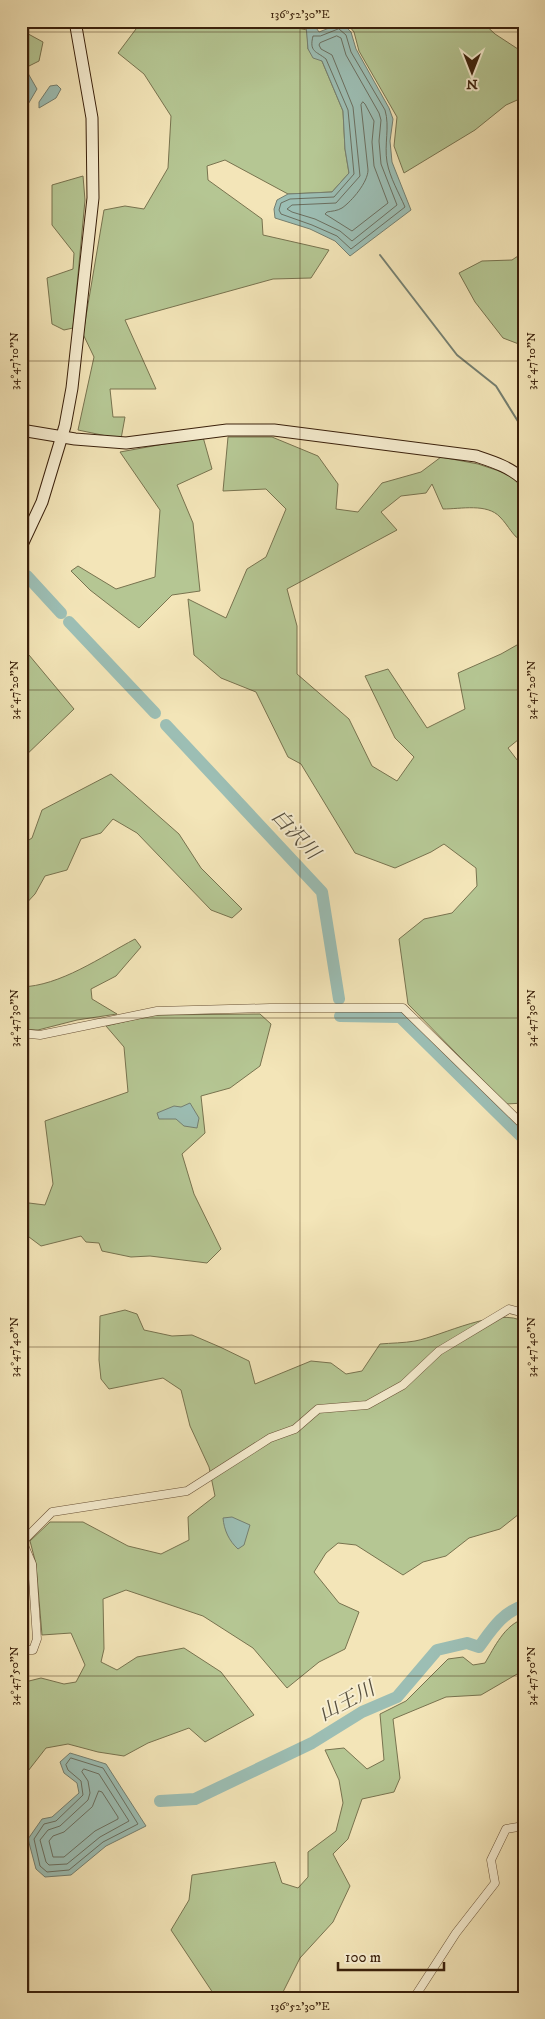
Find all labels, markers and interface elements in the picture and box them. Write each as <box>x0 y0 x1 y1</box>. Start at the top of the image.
text: 136°52'30"E <box>270 7 330 22</box>
north arrow <box>448 48 498 98</box>
text: N <box>466 75 478 93</box>
text: 34°47'10"N <box>7 332 22 390</box>
text: 34°47'10"N <box>524 332 539 390</box>
text: 34°47'20"N <box>7 660 22 720</box>
text: 34°47'20"N <box>524 660 539 720</box>
water label: 白沢川 <box>265 805 326 867</box>
text: 34°47'30"N <box>7 989 22 1047</box>
text: 34°47'30"N <box>524 989 539 1047</box>
text: 34°47'40"N <box>7 1317 22 1377</box>
text: 34°47'40"N <box>524 1317 539 1377</box>
text: 34°47'50"N <box>7 1646 22 1706</box>
text: 34°47'50"N <box>524 1646 539 1706</box>
water label: 山王川 <box>315 1676 381 1727</box>
scale bar <box>338 1939 444 1971</box>
text: 100 m <box>345 1948 381 1967</box>
text: 136°52'30"E <box>270 1999 330 2014</box>

